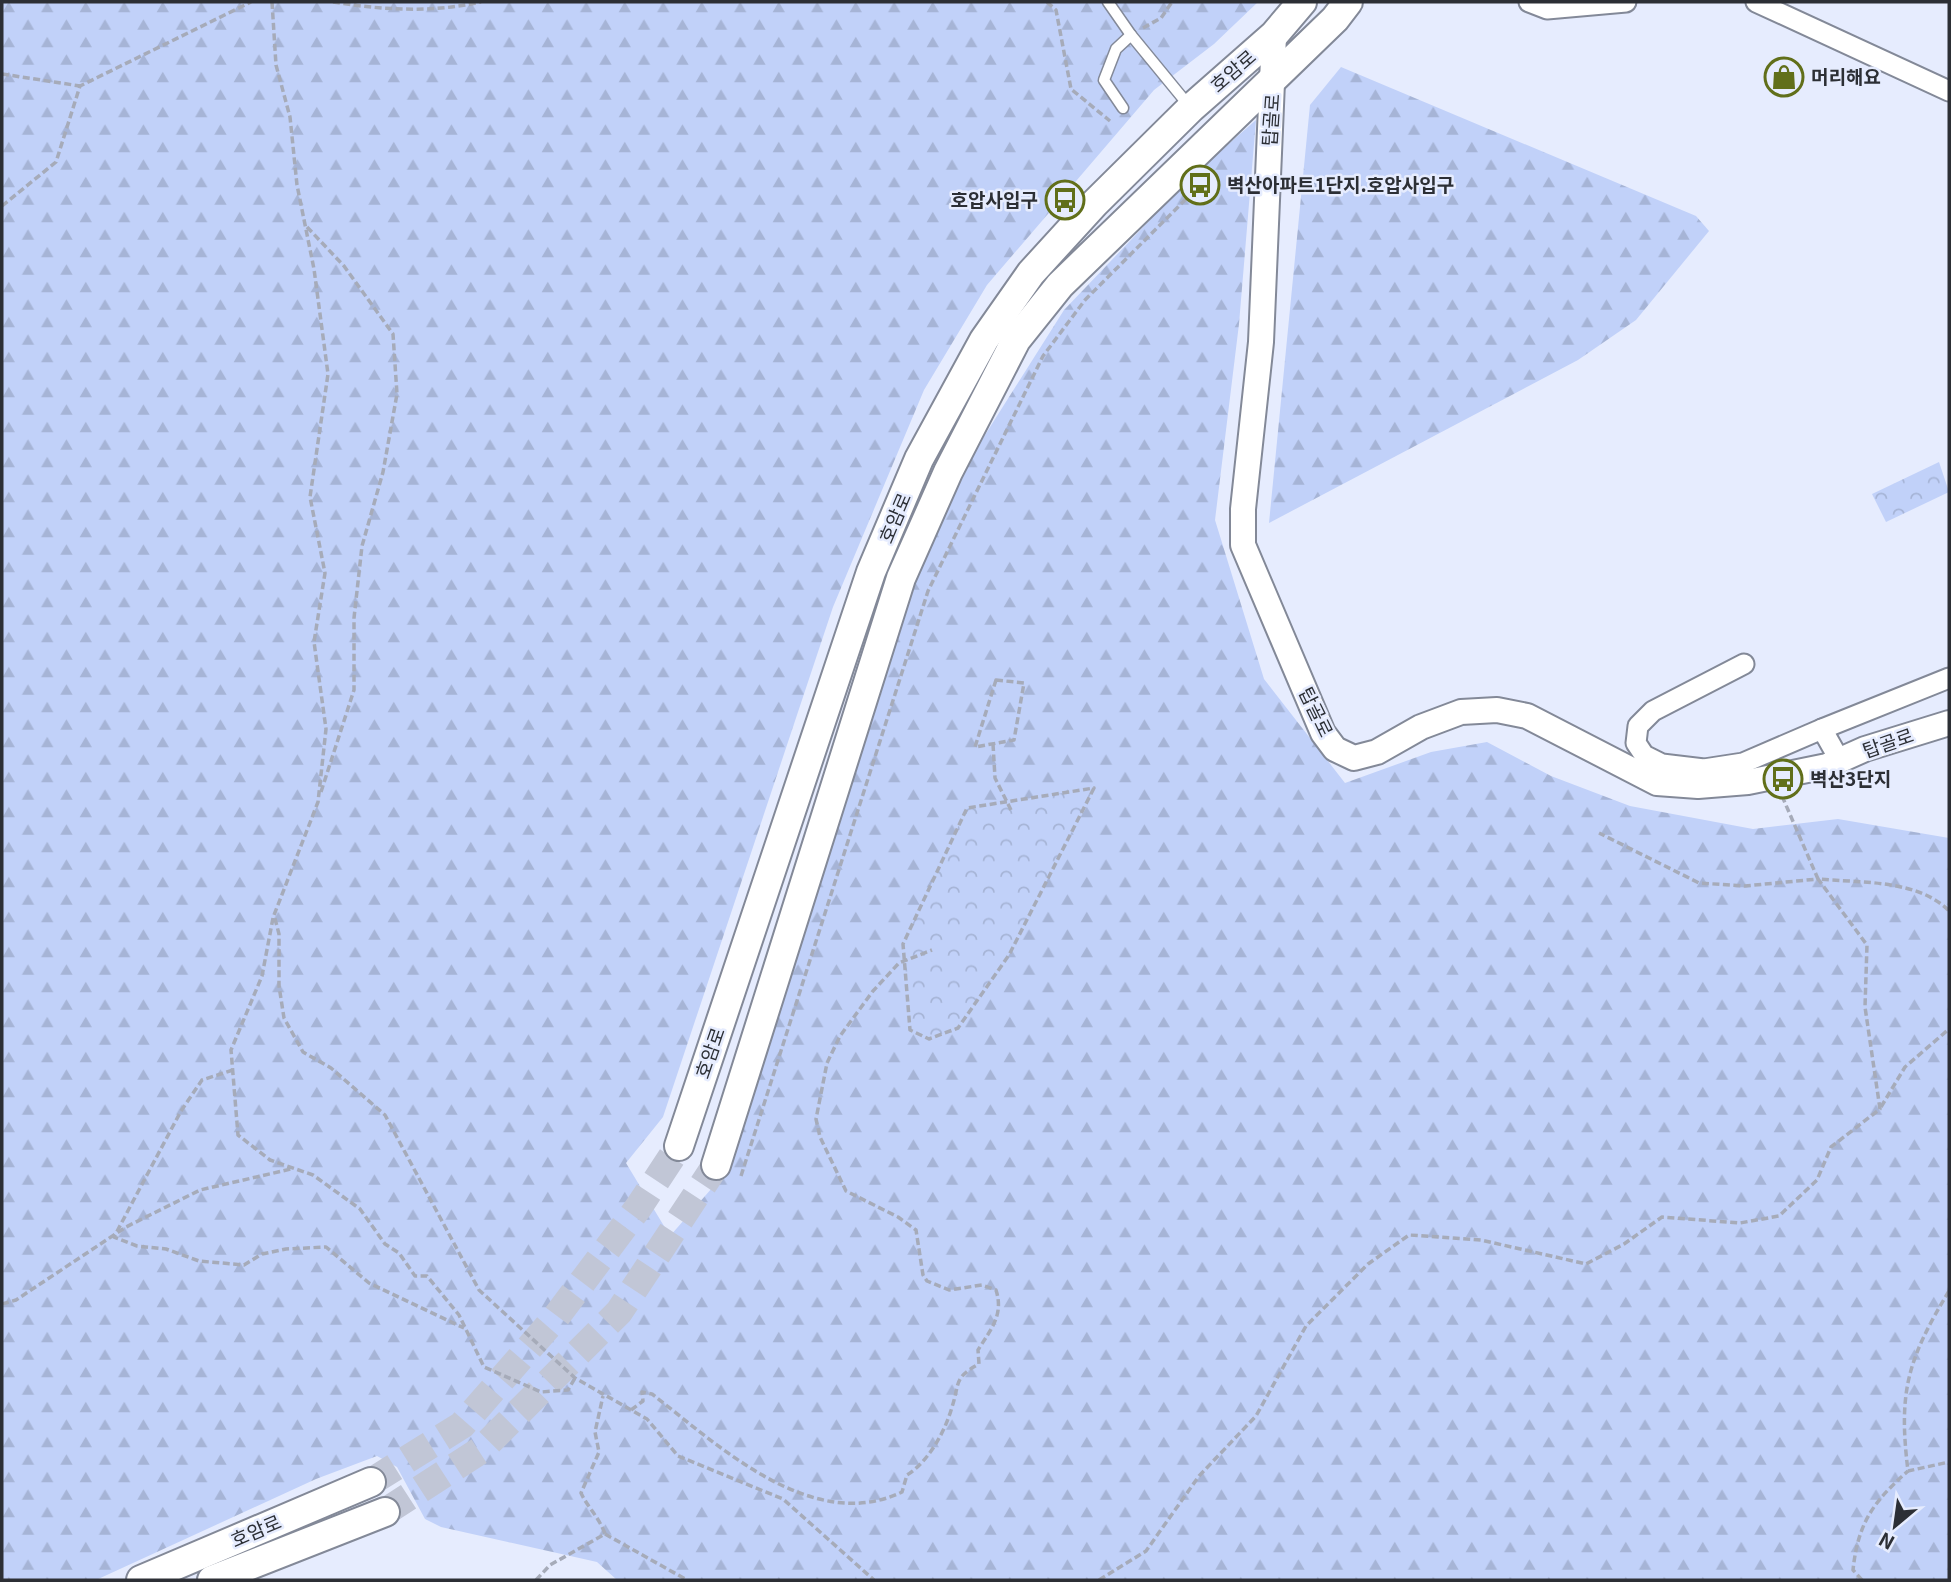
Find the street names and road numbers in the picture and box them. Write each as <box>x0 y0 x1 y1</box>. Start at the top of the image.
street label: 호암로 <box>1203 42 1261 97</box>
street label: 탑골로 <box>1254 93 1285 147</box>
street label: 호암로 <box>871 488 916 547</box>
street label: 탑골로 <box>1294 682 1341 741</box>
street label: 탑골로 <box>1858 720 1917 763</box>
street label: 호암로 <box>687 1023 730 1082</box>
street label: 호암로 <box>226 1507 285 1552</box>

